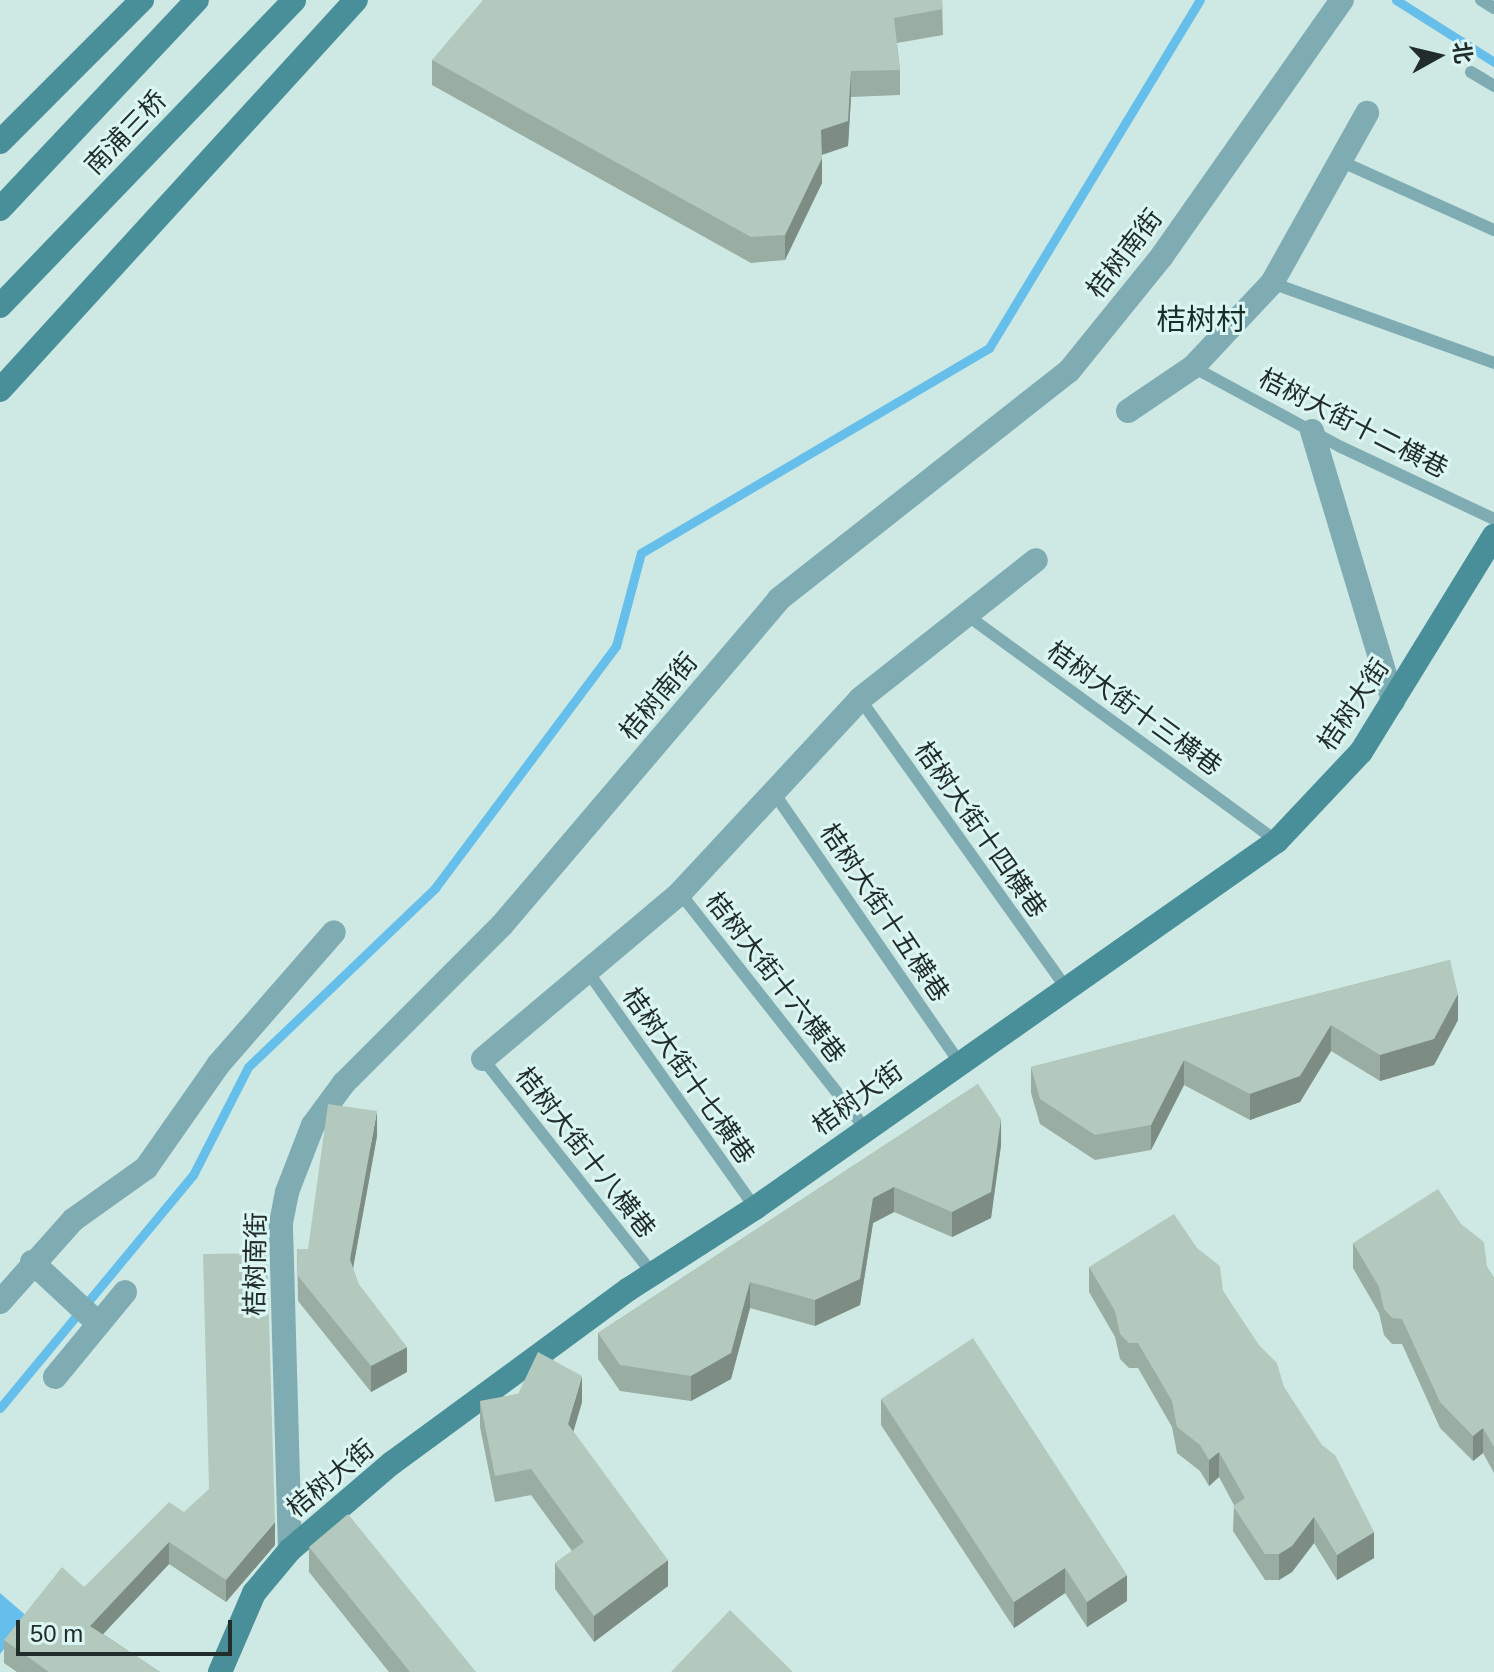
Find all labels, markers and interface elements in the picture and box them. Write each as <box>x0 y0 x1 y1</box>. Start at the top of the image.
north arrow <box>1398 16 1478 96</box>
text: 北 <box>1448 40 1476 65</box>
street label: 南浦三桥 <box>79 85 173 181</box>
street label: 桔树南街 <box>1081 203 1169 305</box>
district label: 桔树村 <box>1156 302 1246 338</box>
street label: 桔树大街十二横巷 <box>1253 363 1453 485</box>
street label: 桔树大街十三横巷 <box>1041 635 1227 783</box>
street label: 桔树南街 <box>614 647 704 747</box>
street label: 桔树大街 <box>1312 653 1396 757</box>
street label: 桔树大街十四横巷 <box>908 736 1052 924</box>
street label: 桔树大街十五横巷 <box>813 818 955 1008</box>
street label: 桔树大街十六横巷 <box>699 886 851 1070</box>
street label: 桔树大街十七横巷 <box>616 982 760 1170</box>
street label: 桔树大街 <box>807 1056 909 1142</box>
street label: 桔树大街十八横巷 <box>509 1061 661 1245</box>
street label: 桔树南街 <box>239 1212 273 1316</box>
street label: 桔树大街 <box>281 1434 381 1524</box>
scale bar <box>20 1604 236 1654</box>
text: 50 m <box>30 1620 83 1647</box>

